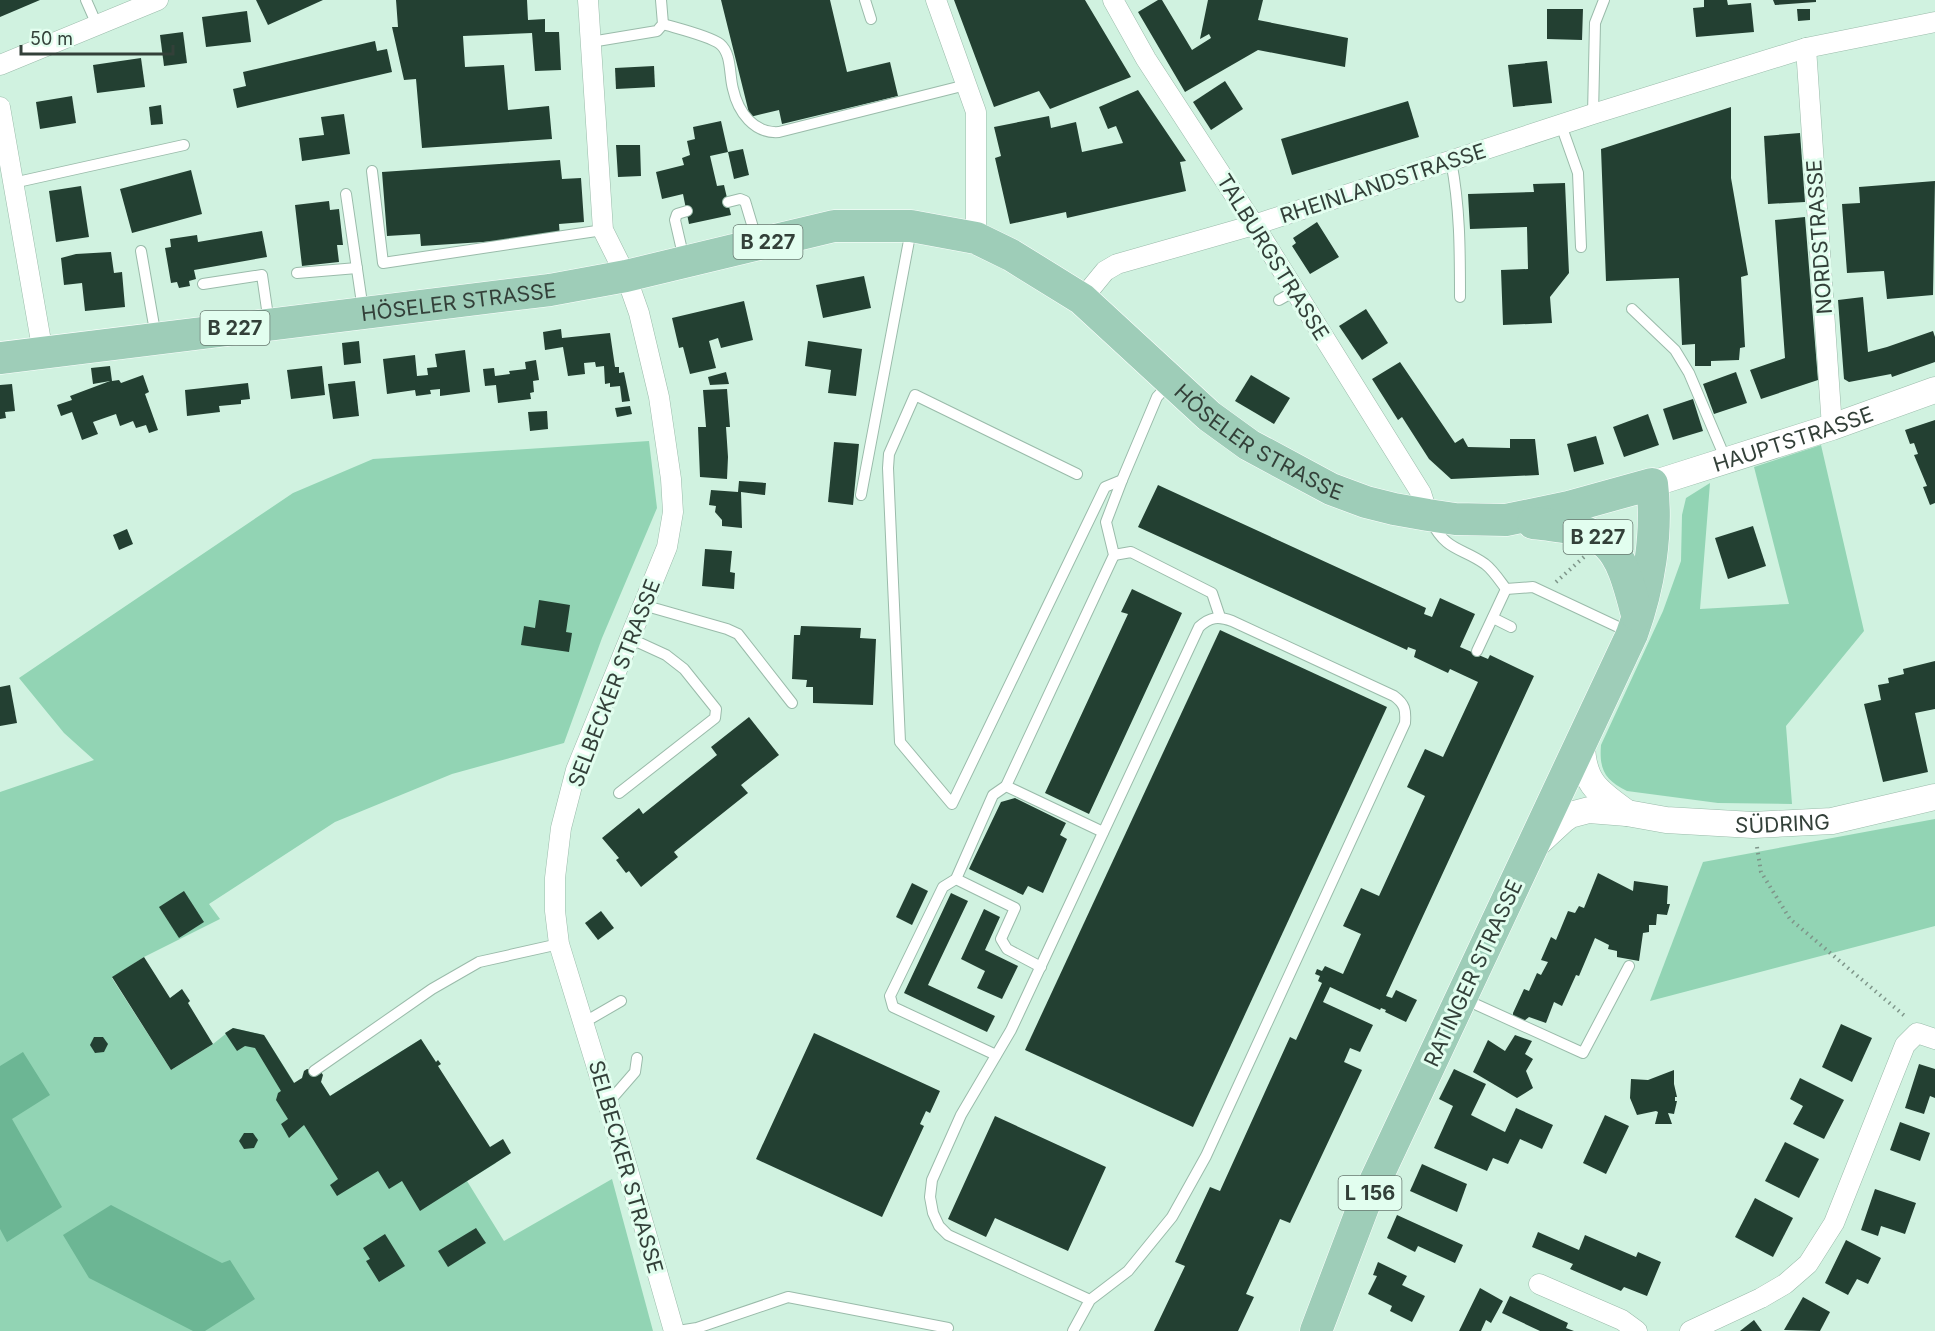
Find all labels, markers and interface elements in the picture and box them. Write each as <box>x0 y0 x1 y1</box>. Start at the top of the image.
scale bar <box>21 18 172 56</box>
text: 50 m <box>30 28 73 49</box>
street label: RHEINLANDSTRASSE <box>1277 138 1489 228</box>
street label: NORDSTRASSE <box>1801 159 1837 315</box>
street label: TALBURGSTRASSE <box>1212 169 1334 345</box>
road number: B 227 <box>734 225 802 259</box>
street label: HÖSELER STRASSE <box>360 277 557 326</box>
road number: B 227 <box>200 311 270 345</box>
street label: HÖSELER STRASSE <box>1170 378 1347 505</box>
street label: HAUPTSTRASSE <box>1710 401 1876 476</box>
road number: B 227 <box>1564 520 1632 554</box>
street label: SELBECKER STRASSE <box>563 576 665 790</box>
street label: SÜDRING <box>1734 809 1830 838</box>
street label: RATINGER STRASSE <box>1419 875 1527 1071</box>
street label: SELBECKER STRASSE <box>584 1058 668 1276</box>
road number: L 156 <box>1338 1176 1402 1210</box>

